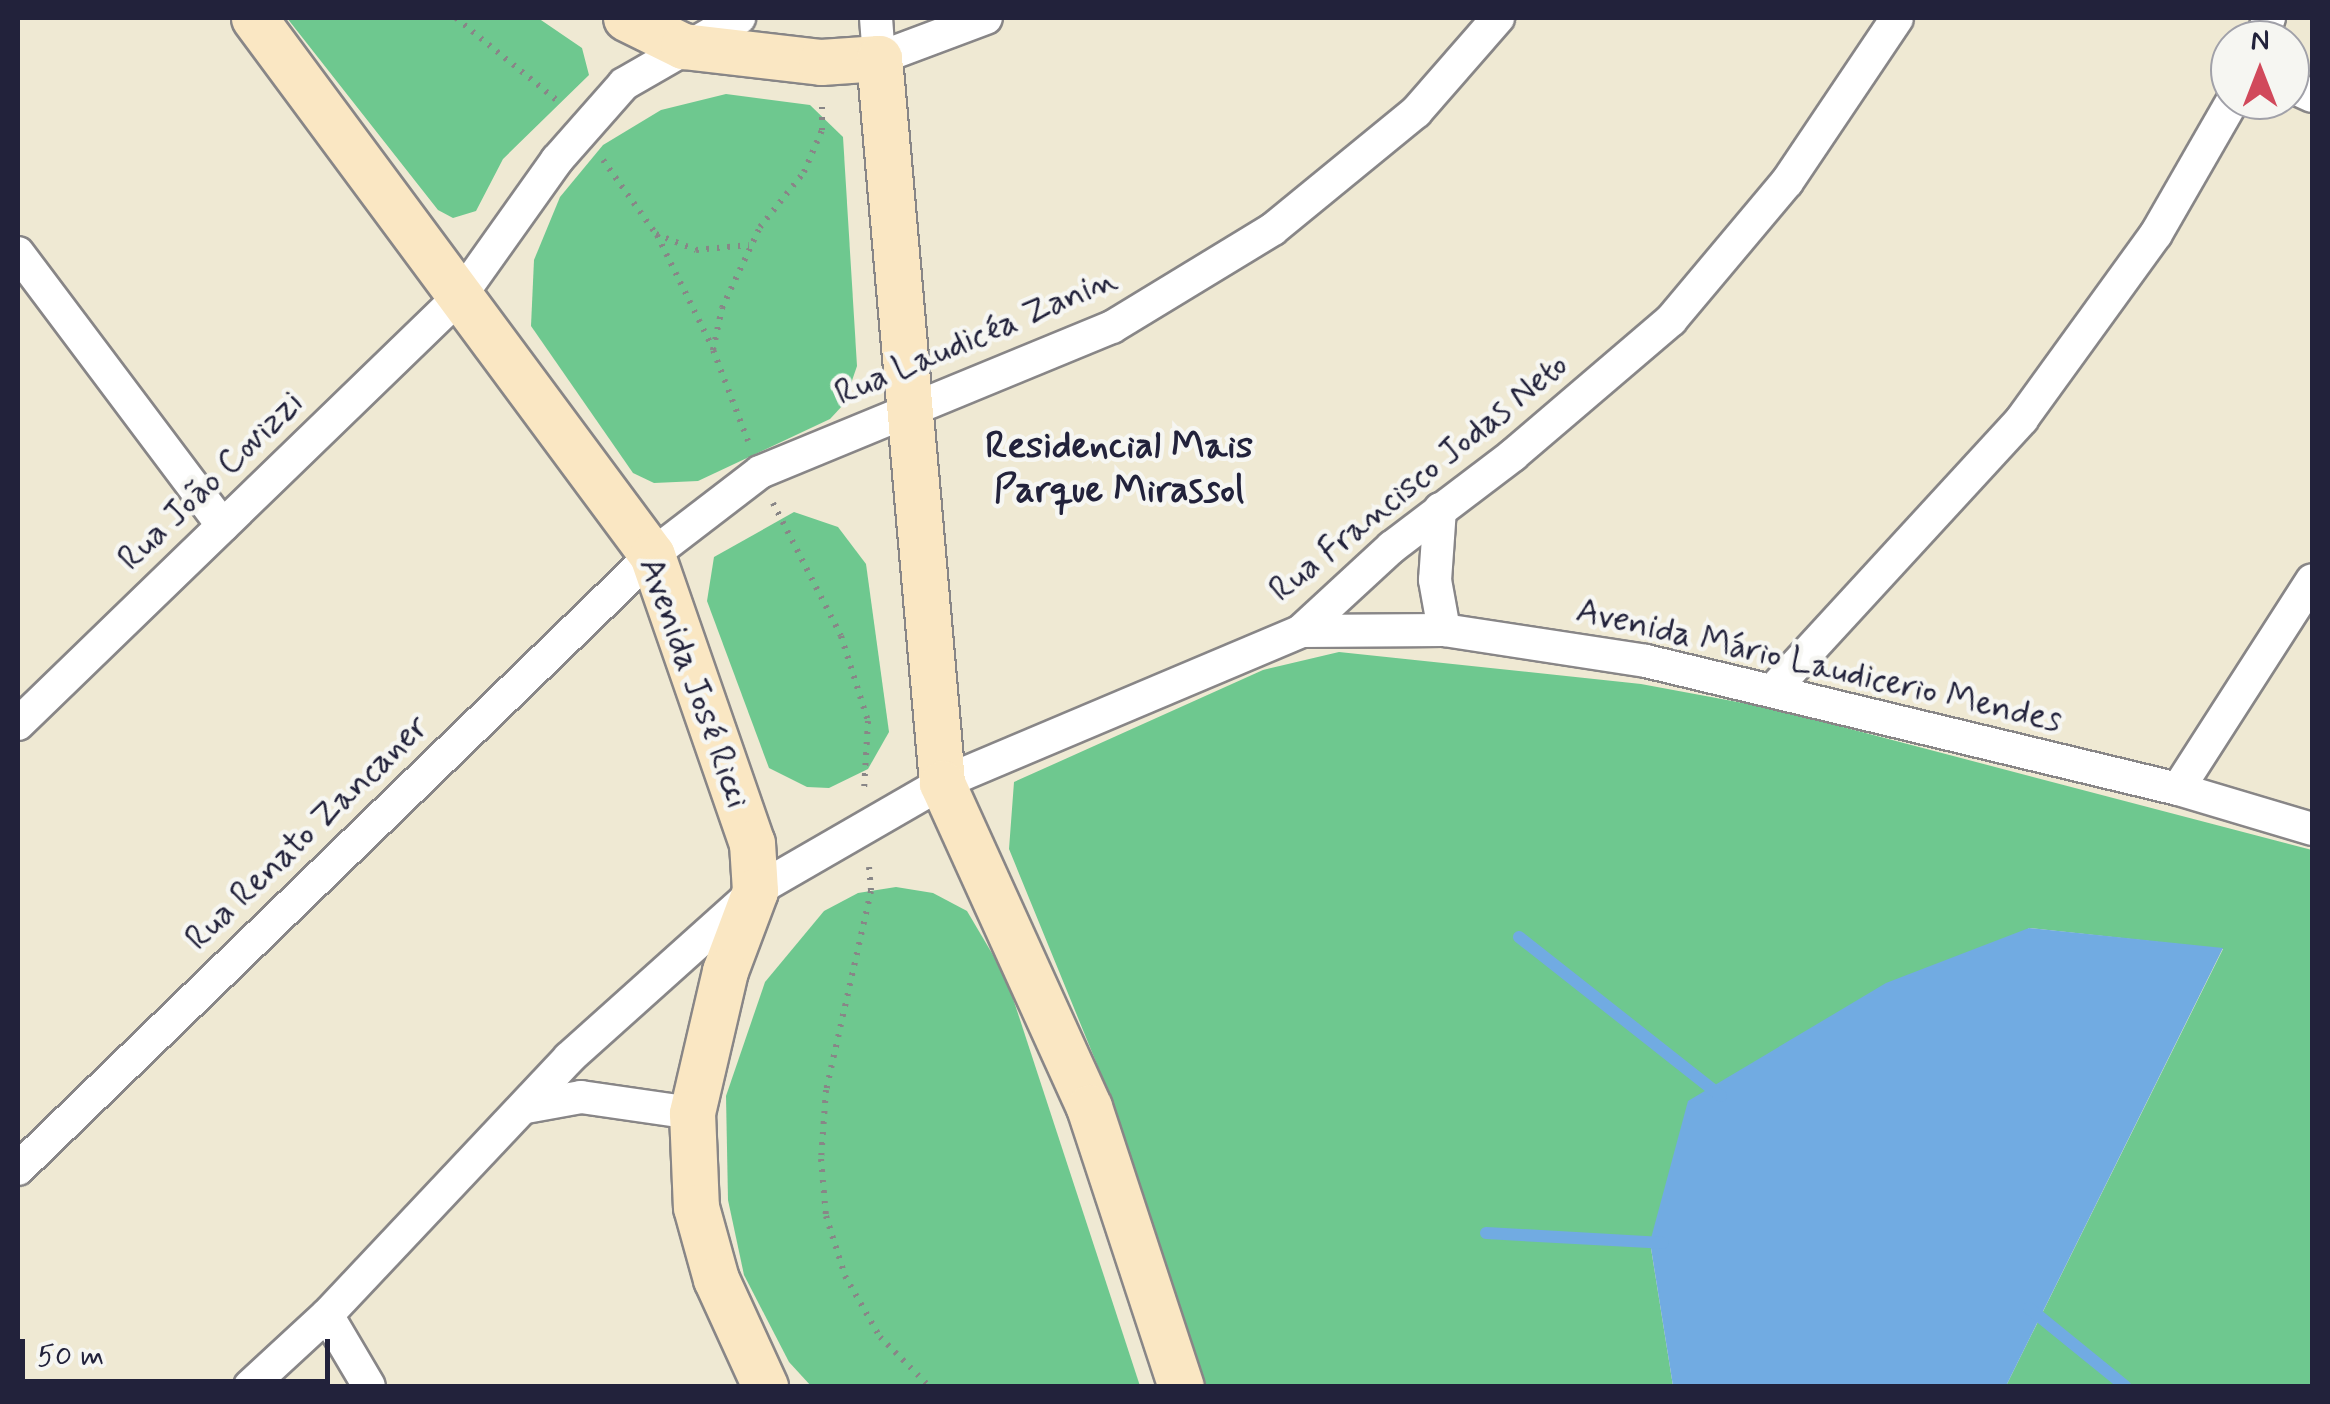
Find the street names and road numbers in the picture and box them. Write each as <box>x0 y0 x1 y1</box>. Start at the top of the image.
street label: Rua Laudicéa Zanin <box>831 260 1121 414</box>
street label: Rua Francisco Jodas Neto <box>1262 345 1576 611</box>
street label: Rua João Covizzi <box>109 382 313 580</box>
street label: Avenida José Ricci <box>629 552 759 814</box>
street label: Avenida Mário Laudicerio Mendes <box>1576 590 2062 742</box>
street label: Rua Renato Zancaner <box>179 708 435 958</box>

